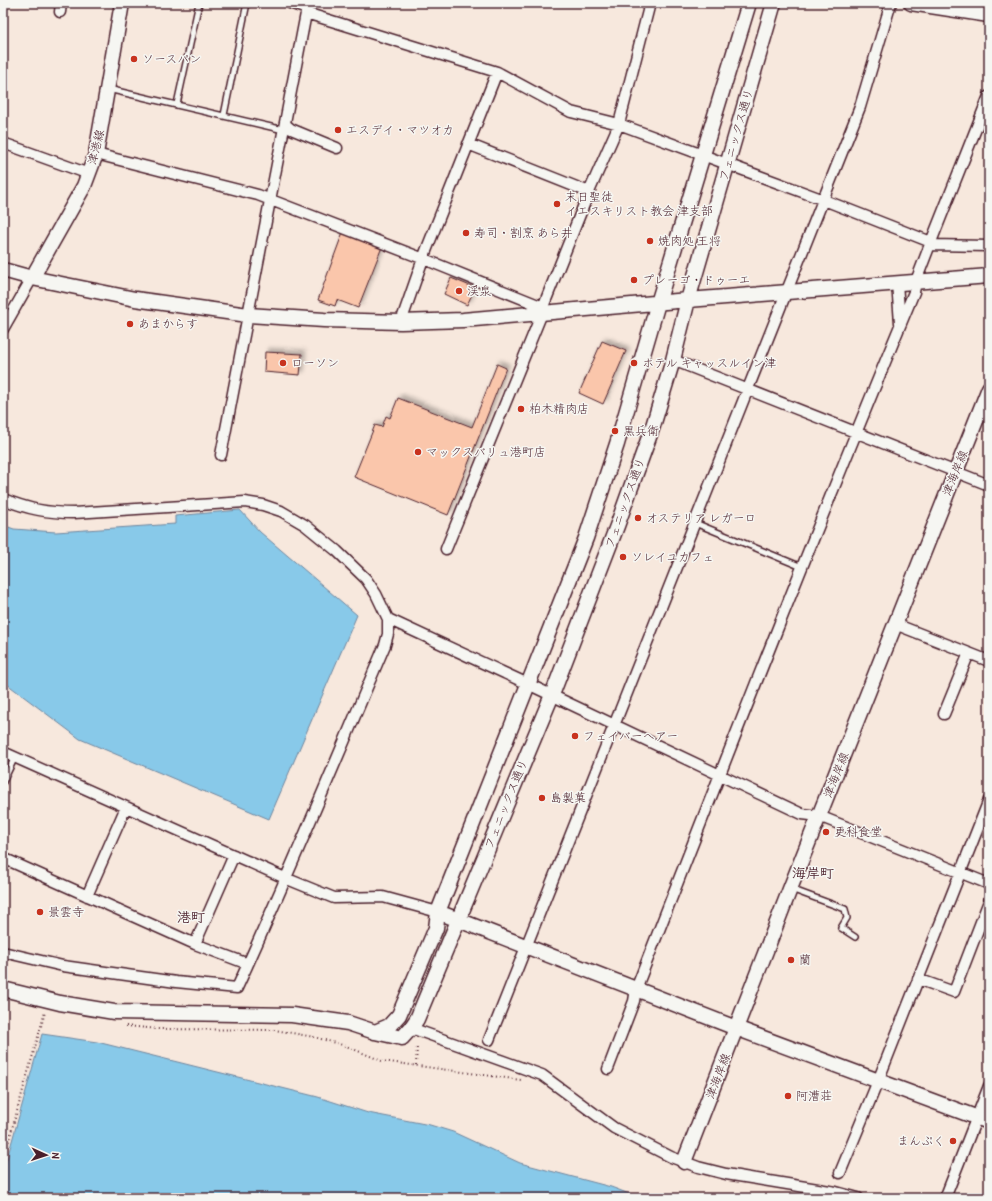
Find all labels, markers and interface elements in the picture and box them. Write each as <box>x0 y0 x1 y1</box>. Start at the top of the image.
place label: ソースパン <box>142 50 201 67</box>
marker: ソースパン <box>129 54 139 64</box>
street label: フェニックス通り <box>714 86 757 183</box>
place label: エスデイ・マツオカ <box>346 121 454 138</box>
marker: エスデイ・マツオカ <box>333 125 343 135</box>
street label: 津港線 <box>83 127 108 166</box>
place label: 末日聖徒 イエスキリスト教会 津支部 <box>565 188 713 219</box>
marker: 末日聖徒 イエスキリスト教会 津支部 <box>552 199 562 209</box>
place label: 寿司・割烹 あら井 <box>474 224 573 241</box>
marker: 寿司・割烹 あら井 <box>461 228 471 238</box>
place label: 焼肉処 王将 <box>658 232 721 249</box>
marker: 焼肉処 王将 <box>645 236 655 246</box>
place label: プレーゴ・ドゥーエ <box>642 271 750 288</box>
marker: プレーゴ・ドゥーエ <box>629 275 639 285</box>
place label: 渓泉 <box>467 282 491 299</box>
marker: 渓泉 <box>454 286 464 296</box>
place label: あまからす <box>138 315 198 332</box>
marker: あまからす <box>125 319 135 329</box>
place label: ローソン <box>291 354 339 371</box>
place label: ホテル キャッスルイン津 <box>642 354 776 371</box>
marker: ローソン <box>278 358 288 368</box>
marker: ホテル キャッスルイン津 <box>629 358 639 368</box>
place label: 柏木精肉店 <box>529 400 589 417</box>
marker: 柏木精肉店 <box>516 404 526 414</box>
place label: 黒兵衛 <box>623 422 659 439</box>
marker: 黒兵衛 <box>610 426 620 436</box>
place label: マックスバリュ港町店 <box>426 443 546 460</box>
marker: マックスバリュ港町店 <box>413 447 423 457</box>
street label: 津海岸線 <box>938 447 971 498</box>
street label: フェニックス通り <box>600 455 649 551</box>
place label: オステリア レガーロ <box>646 509 756 526</box>
marker: オステリア レガーロ <box>633 513 643 523</box>
place label: ソレイユカフェ <box>631 548 714 565</box>
marker: ソレイユカフェ <box>618 552 628 562</box>
place label: フェイバーヘアー <box>583 727 678 744</box>
marker: フェイバーヘアー <box>570 731 580 741</box>
street label: 津海岸線 <box>819 749 852 800</box>
street label: フェニックス通り <box>480 756 531 851</box>
place label: 島製菓 <box>550 789 586 806</box>
marker: 島製菓 <box>537 793 547 803</box>
place label: 更科食堂 <box>834 823 882 840</box>
marker: 更科食堂 <box>821 827 831 837</box>
district label: 海岸町 <box>792 863 834 882</box>
place label: 景雲寺 <box>48 903 84 920</box>
marker: 景雲寺 <box>35 907 45 917</box>
district label: 港町 <box>177 907 205 926</box>
place label: 蘭 <box>799 951 811 968</box>
marker: 蘭 <box>786 955 796 965</box>
street label: 津海岸線 <box>701 1050 734 1101</box>
place label: 阿漕荘 <box>796 1087 832 1104</box>
marker: 阿漕荘 <box>783 1091 793 1101</box>
place label: まんぷく <box>897 1132 945 1149</box>
north arrow <box>26 1135 66 1175</box>
marker: まんぷく <box>948 1136 958 1146</box>
text: N <box>49 1152 63 1159</box>

